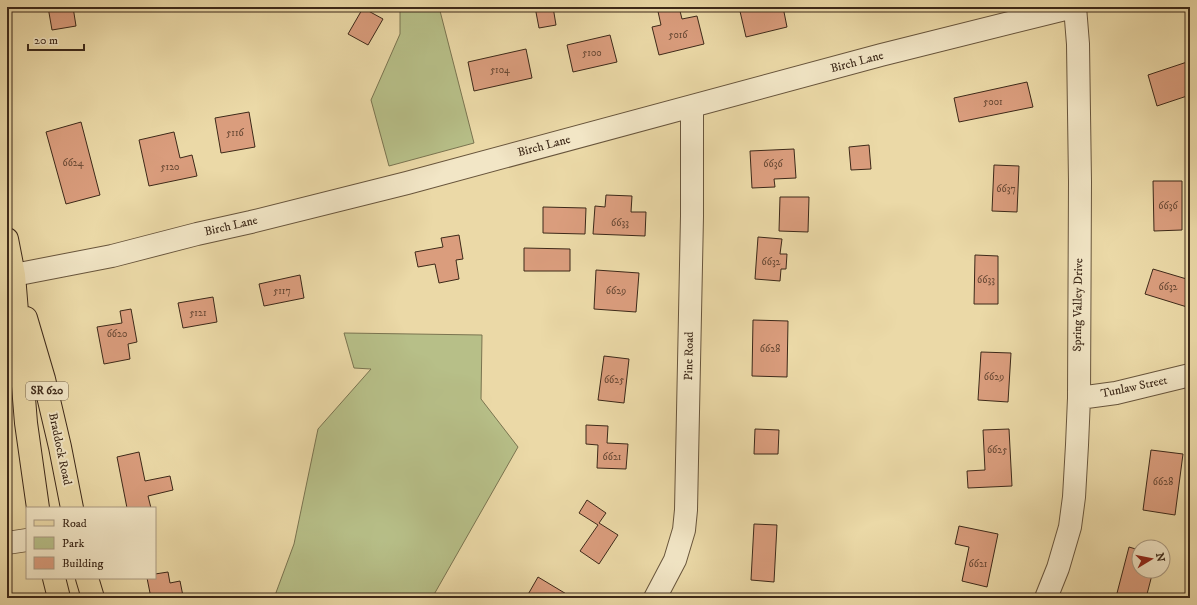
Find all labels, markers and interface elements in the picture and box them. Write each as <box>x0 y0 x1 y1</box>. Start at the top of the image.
scale bar <box>28 26 84 52</box>
house number: 5016 <box>668 29 688 41</box>
text: 20 m <box>34 33 58 48</box>
house number: 5100 <box>582 47 602 59</box>
street label: Birch Lane <box>829 48 885 76</box>
house number: 5104 <box>490 64 510 76</box>
house number: 5001 <box>983 96 1003 108</box>
house number: 5116 <box>226 127 245 139</box>
street label: Birch Lane <box>516 132 572 160</box>
house number: 6624 <box>62 157 84 169</box>
house number: 6636 <box>763 158 783 170</box>
house number: 5120 <box>161 161 179 173</box>
house number: 6637 <box>996 183 1016 195</box>
house number: 6636 <box>1158 200 1178 212</box>
street label: Birch Lane <box>203 213 259 239</box>
house number: 6633 <box>611 217 629 229</box>
house number: 6632 <box>761 256 781 268</box>
street label: Spring Valley Drive <box>1070 258 1086 352</box>
house number: 6633 <box>977 274 995 286</box>
house number: 6632 <box>1158 281 1178 293</box>
house number: 5117 <box>273 285 291 297</box>
house number: 6629 <box>606 285 626 297</box>
house number: 5121 <box>189 307 207 319</box>
house number: 6620 <box>107 328 127 340</box>
street label: Pine Road <box>681 332 697 380</box>
house number: 6628 <box>760 343 780 355</box>
house number: 6629 <box>984 371 1004 383</box>
street label: Tunlaw Street <box>1099 373 1169 401</box>
house number: 6625 <box>604 374 624 386</box>
road number: SR 620 <box>26 382 68 400</box>
street label: Braddock Road <box>45 412 75 486</box>
house number: 6625 <box>987 444 1007 456</box>
house number: 6621 <box>603 451 622 463</box>
house number: 6628 <box>1153 476 1173 488</box>
legend <box>26 507 156 579</box>
text: Road <box>62 516 87 531</box>
text: Park <box>62 536 84 551</box>
north arrow <box>1131 539 1171 579</box>
text: N <box>1152 552 1168 563</box>
text: Building <box>62 556 103 571</box>
house number: 6621 <box>969 558 988 570</box>

